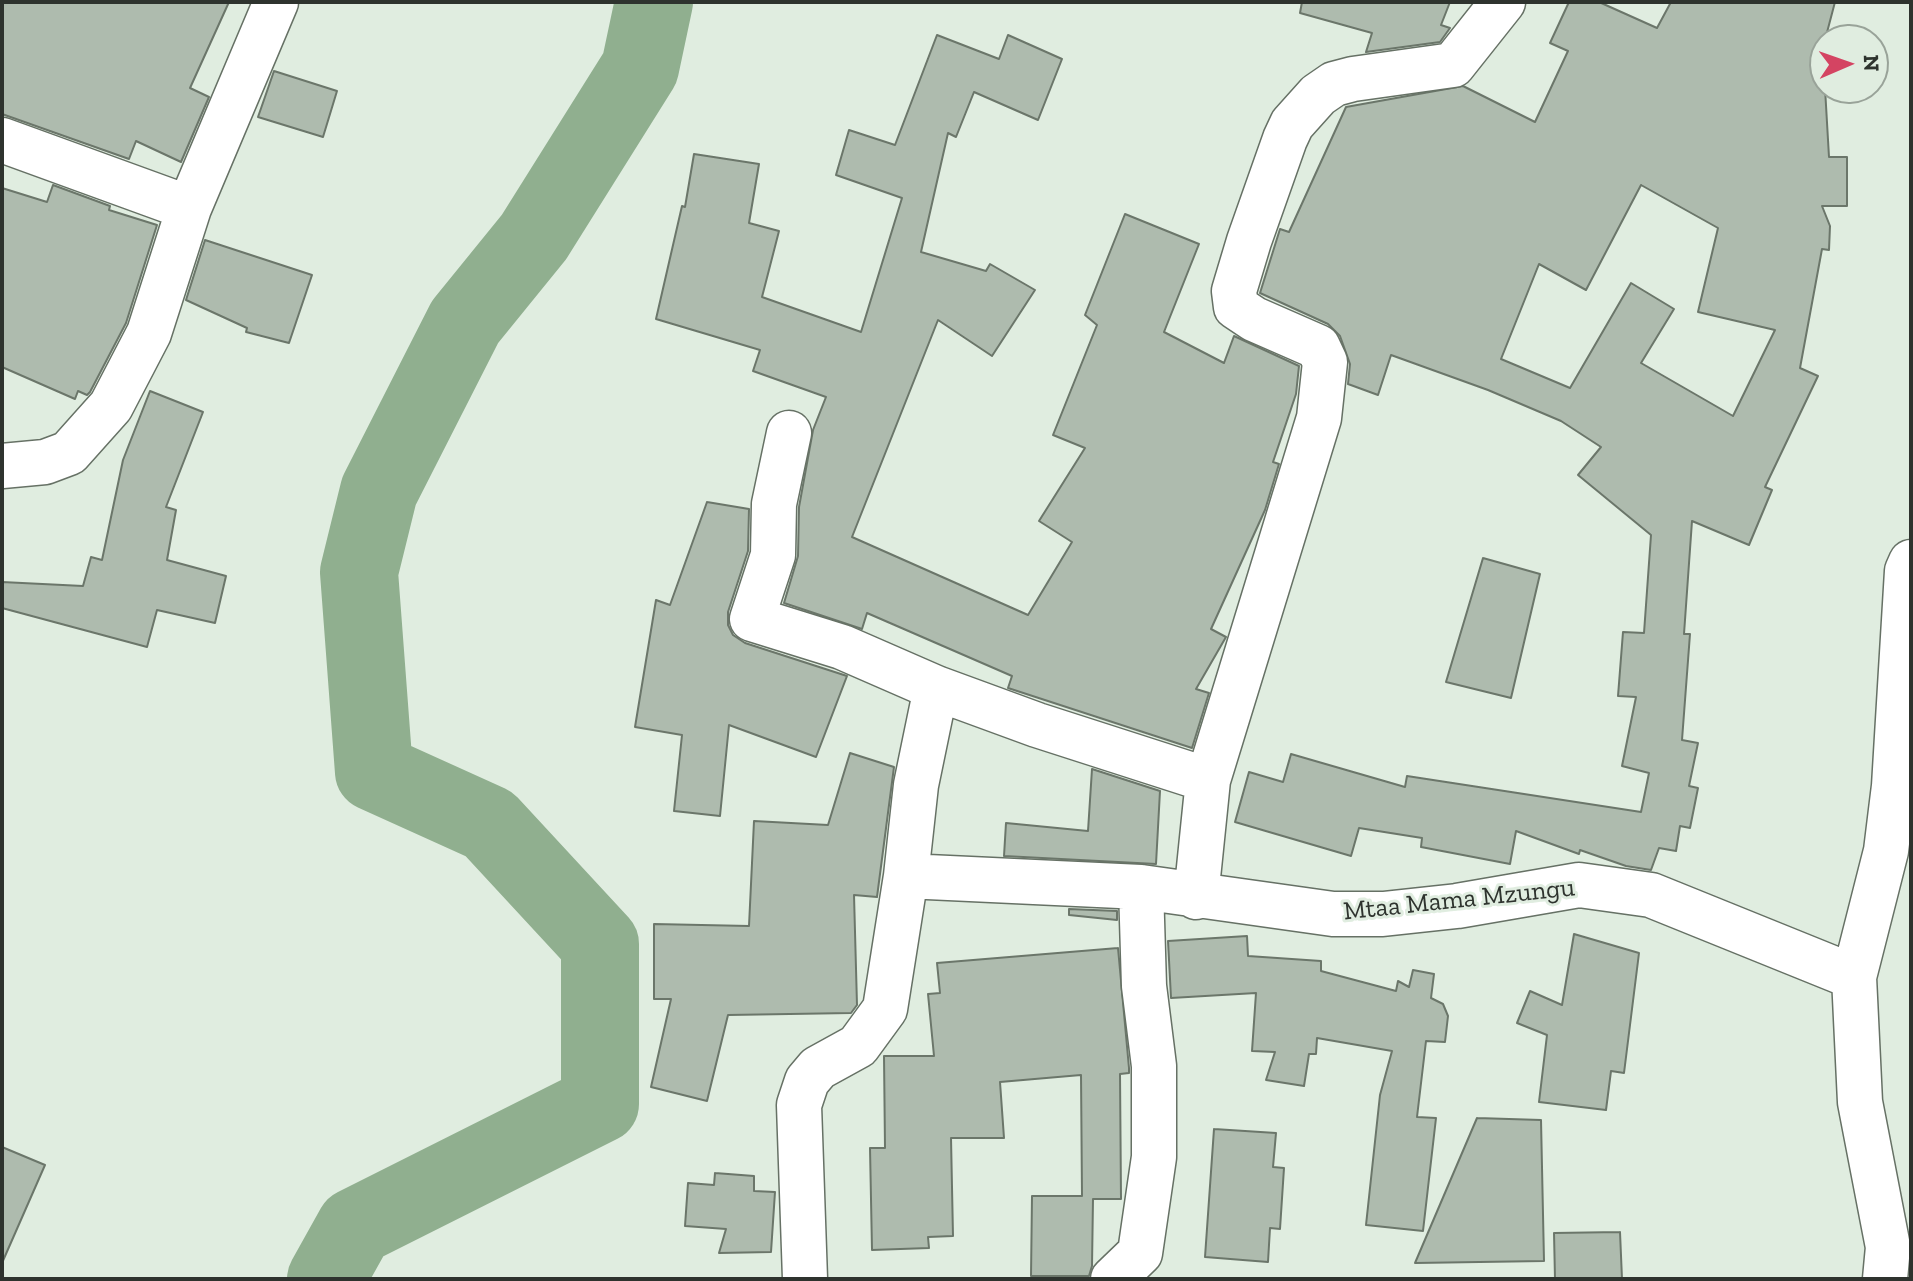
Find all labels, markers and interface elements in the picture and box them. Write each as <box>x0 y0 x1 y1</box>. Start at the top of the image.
north arrow <box>1809 24 1889 104</box>
text: N <box>1858 54 1885 72</box>
street label: Mtaa Mama Mzungu <box>1342 872 1576 928</box>

